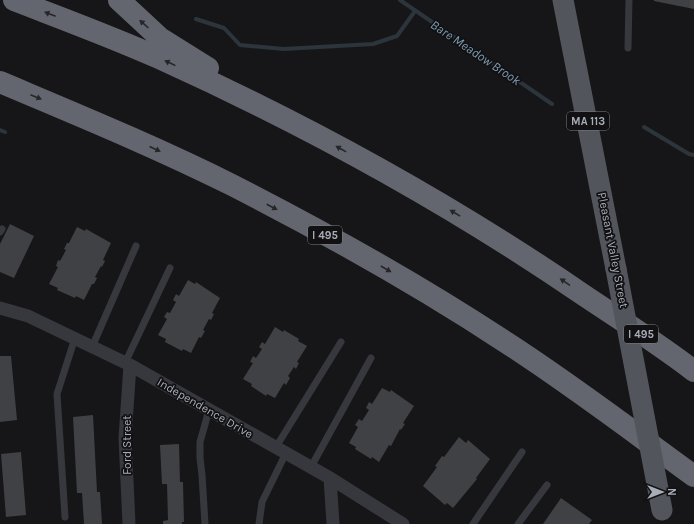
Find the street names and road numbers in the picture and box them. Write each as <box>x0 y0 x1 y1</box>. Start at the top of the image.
road number: MA 113 <box>567 112 609 130</box>
street label: Pleasant Valley Street <box>595 191 631 309</box>
road number: I 495 <box>308 226 342 244</box>
road number: I 495 <box>624 325 658 343</box>
street label: Independence Drive <box>155 375 255 441</box>
street label: Ford Street <box>120 415 134 475</box>

